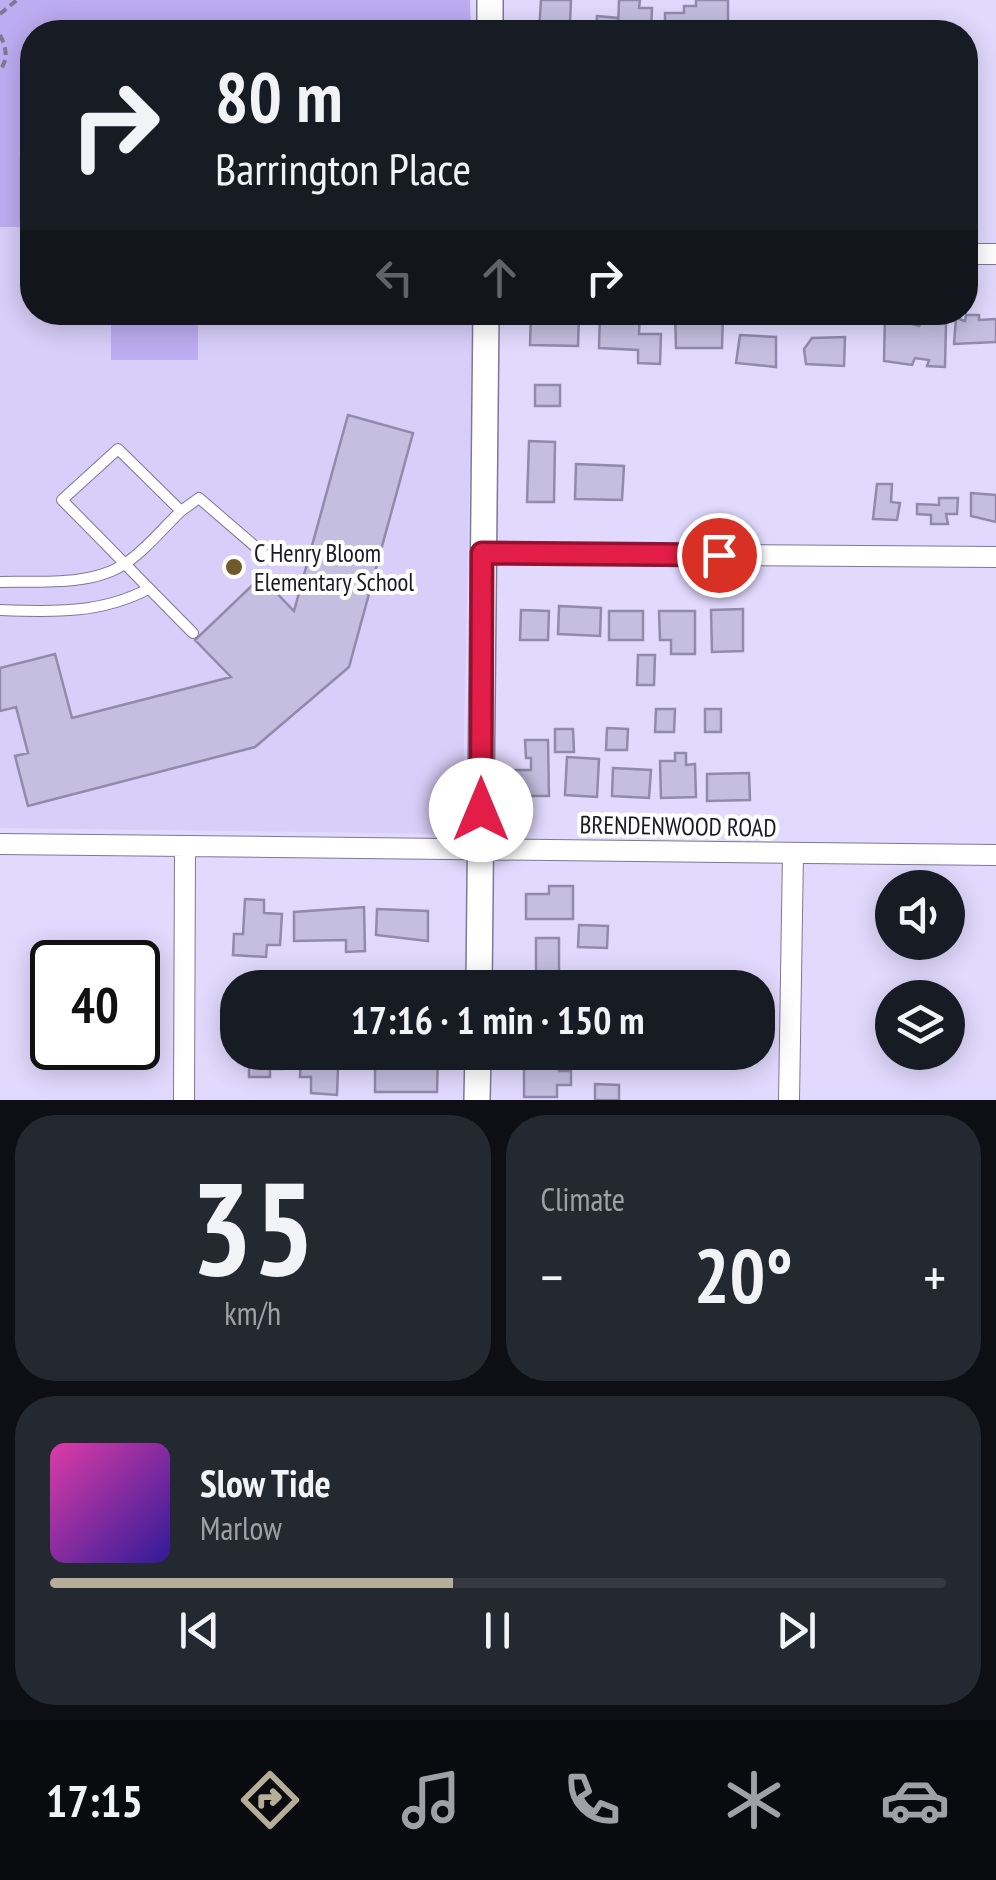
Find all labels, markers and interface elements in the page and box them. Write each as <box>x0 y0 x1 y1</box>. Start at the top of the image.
text: 80 m <box>215 51 343 141</box>
icon: right <box>50 60 180 190</box>
text: Barrington Place <box>215 139 471 197</box>
icon: left <box>367 250 422 305</box>
icon: ahead <box>472 250 527 305</box>
icon: right <box>577 250 632 305</box>
pin <box>677 513 762 598</box>
icon: arrive <box>692 528 747 583</box>
place label: C Henry Bloom Elementary School <box>254 537 414 598</box>
marker: C Henry Bloom Elementary School <box>223 556 245 578</box>
position arrow <box>429 758 533 862</box>
street label: BRENDENWOOD ROAD <box>579 808 777 844</box>
map controls <box>875 870 965 1070</box>
button: sound <box>875 870 965 960</box>
speed limit sign: 40 <box>30 940 160 1070</box>
button: layers <box>875 980 965 1070</box>
text: 17:16 · 1 min · 150 m <box>351 995 644 1044</box>
text: 35 <box>191 1143 315 1311</box>
text: Climate <box>541 1178 625 1220</box>
text: 20° <box>694 1227 793 1324</box>
text: − <box>541 1241 563 1312</box>
text: + <box>923 1241 946 1312</box>
text: km/h <box>224 1292 281 1334</box>
text: Slow Tide <box>200 1458 331 1507</box>
text: Marlow <box>200 1507 282 1549</box>
icon: previous <box>172 1603 227 1658</box>
icon: pause <box>470 1603 525 1658</box>
icon: next <box>769 1603 824 1658</box>
icon: directions <box>235 1765 305 1835</box>
icon: music <box>396 1765 466 1835</box>
icon: phone <box>557 1765 627 1835</box>
icon: climate <box>719 1765 789 1835</box>
icon: car <box>880 1765 950 1835</box>
text: 17:15 <box>46 1771 143 1829</box>

